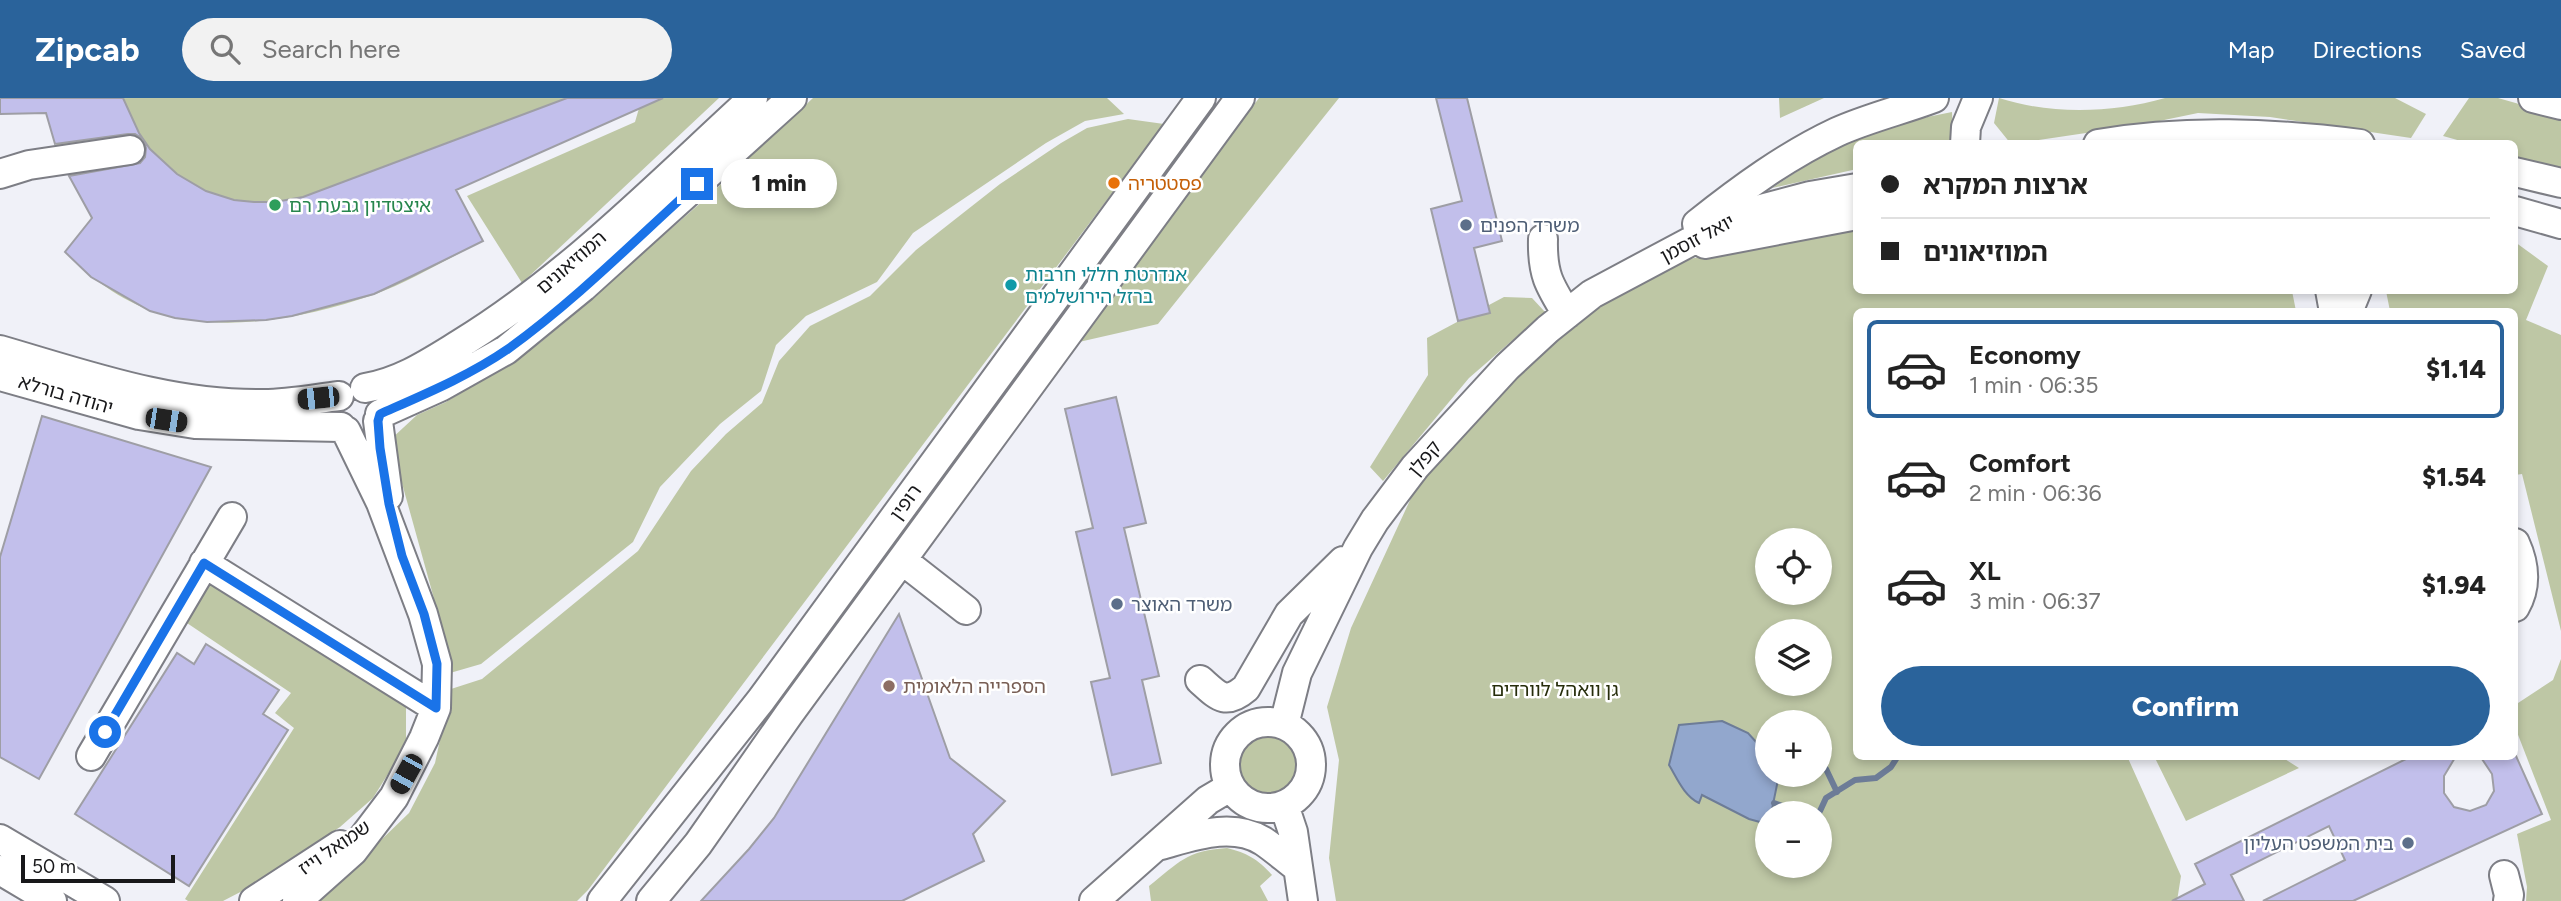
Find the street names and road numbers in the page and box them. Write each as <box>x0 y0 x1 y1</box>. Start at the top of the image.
street label: יואל זוסמן <box>1656 209 1738 268</box>
street label: המוזיאונים <box>532 226 611 299</box>
street label: יהודה בורלא <box>16 370 116 419</box>
street label: קפלן <box>1403 436 1446 481</box>
street label: רופין <box>885 480 926 525</box>
street label: שמואל וייז <box>294 815 375 880</box>

